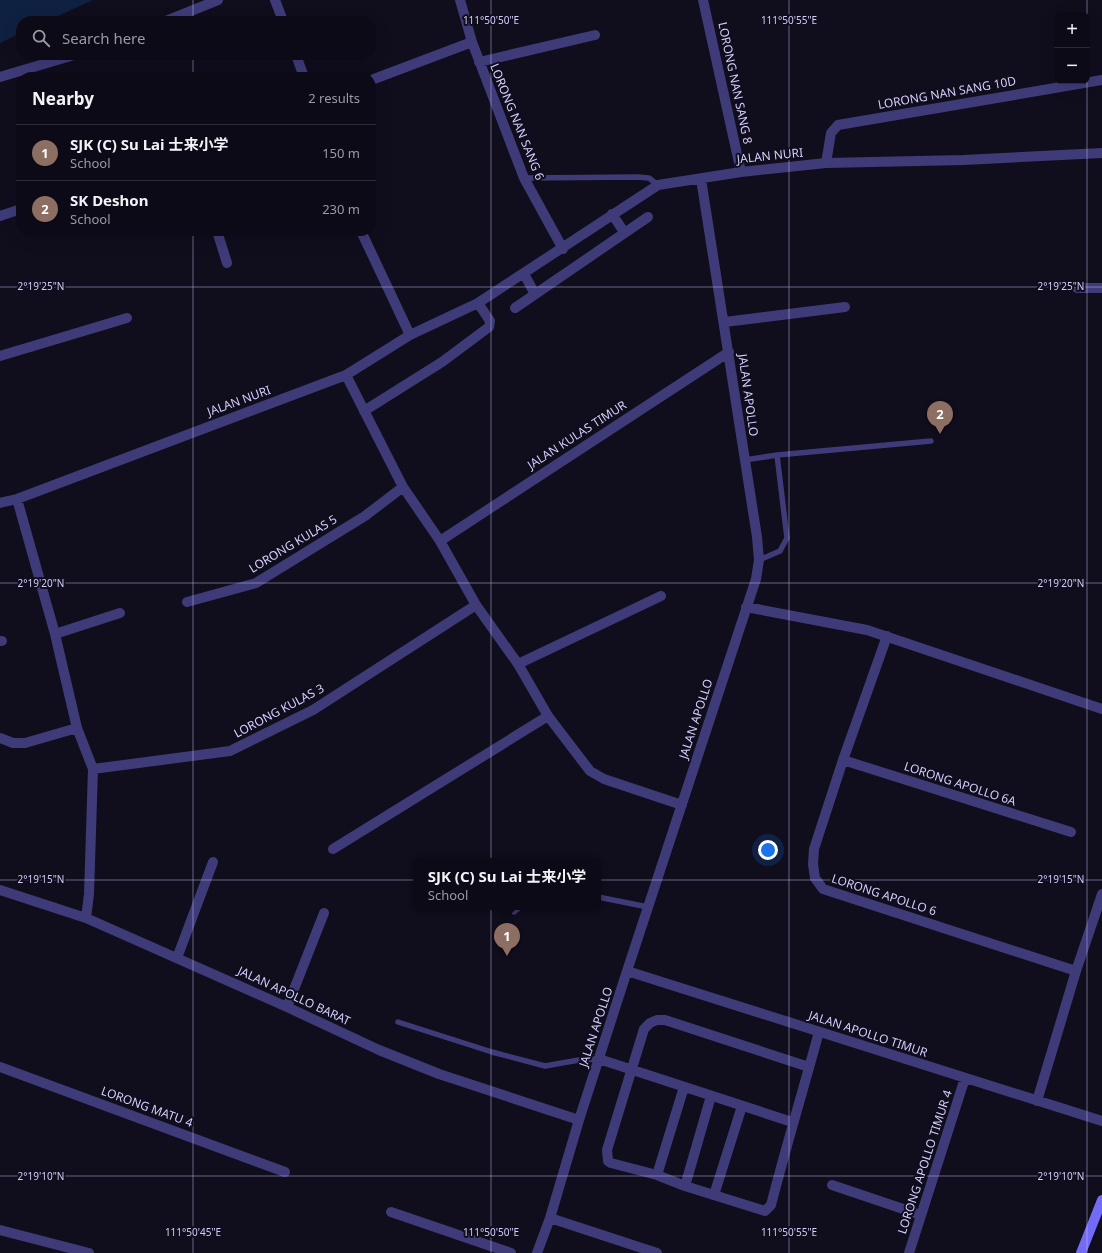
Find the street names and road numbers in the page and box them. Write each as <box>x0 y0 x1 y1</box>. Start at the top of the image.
street label: LORONG NAN SANG 8 <box>714 20 757 146</box>
street label: LORONG NAN SANG 6 <box>486 61 549 183</box>
street label: LORONG NAN SANG 10D <box>877 72 1018 113</box>
street label: JALAN NURI <box>735 144 804 168</box>
street label: JALAN APOLLO <box>734 352 763 437</box>
street label: JALAN NURI <box>204 381 273 420</box>
street label: JALAN KULAS TIMUR <box>523 396 630 474</box>
street label: LORONG KULAS 5 <box>246 510 340 577</box>
street label: JALAN APOLLO <box>674 677 716 762</box>
street label: LORONG KULAS 3 <box>231 680 327 742</box>
street label: LORONG APOLLO 6A <box>902 757 1019 810</box>
street label: LORONG APOLLO 6 <box>830 870 939 920</box>
street label: JALAN APOLLO BARAT <box>234 961 354 1029</box>
street label: JALAN APOLLO <box>574 985 616 1070</box>
street label: JALAN APOLLO TIMUR <box>806 1006 930 1061</box>
street label: LORONG MATU 4 <box>99 1082 195 1131</box>
street label: LORONG APOLLO TIMUR 4 <box>893 1088 956 1236</box>

